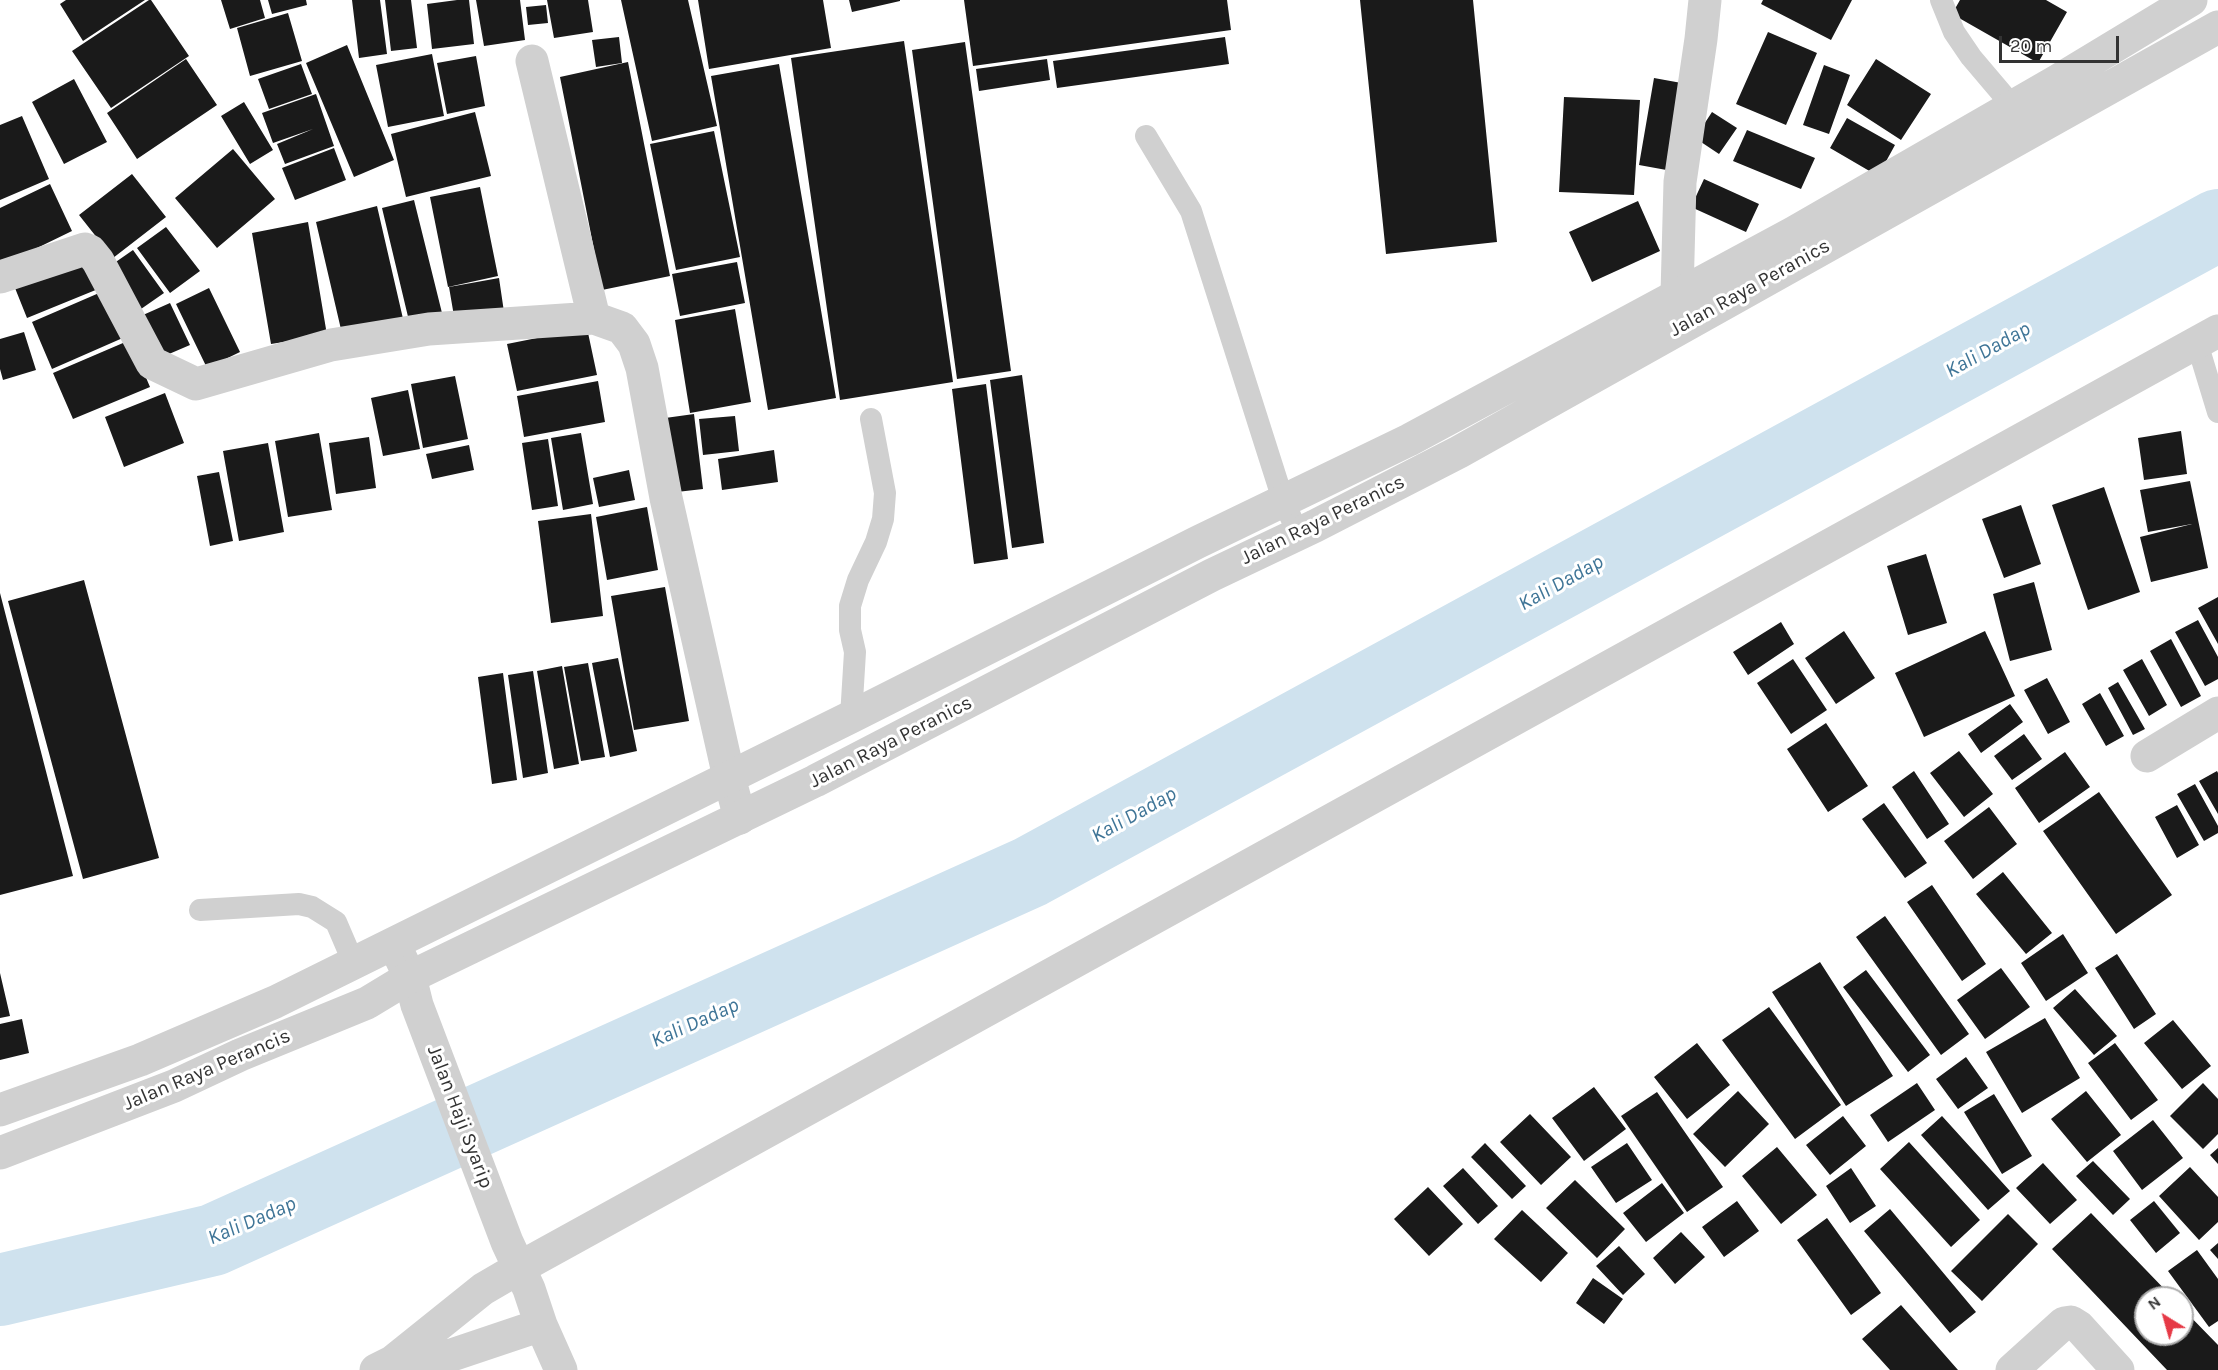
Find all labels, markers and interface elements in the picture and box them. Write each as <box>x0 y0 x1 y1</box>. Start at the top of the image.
scale bar <box>2002 24 2122 62</box>
text: 20 m <box>2010 35 2052 57</box>
street label: Jalan Raya Peranics <box>1666 234 1834 342</box>
water label: Kali Dadap <box>1941 316 2035 384</box>
street label: Jalan Raya Peranics <box>1237 470 1409 570</box>
water label: Kali Dadap <box>1514 549 1608 617</box>
street label: Jalan Raya Peranics <box>806 691 976 793</box>
water label: Kali Dadap <box>1087 781 1181 849</box>
water label: Kali Dadap <box>647 992 743 1054</box>
street label: Jalan Raya Perancis <box>120 1024 294 1116</box>
street label: Jalan Haji Syarip <box>422 1042 498 1192</box>
water label: Kali Dadap <box>204 1191 300 1251</box>
north arrow <box>2134 1286 2194 1346</box>
text: N <box>2144 1292 2164 1314</box>

